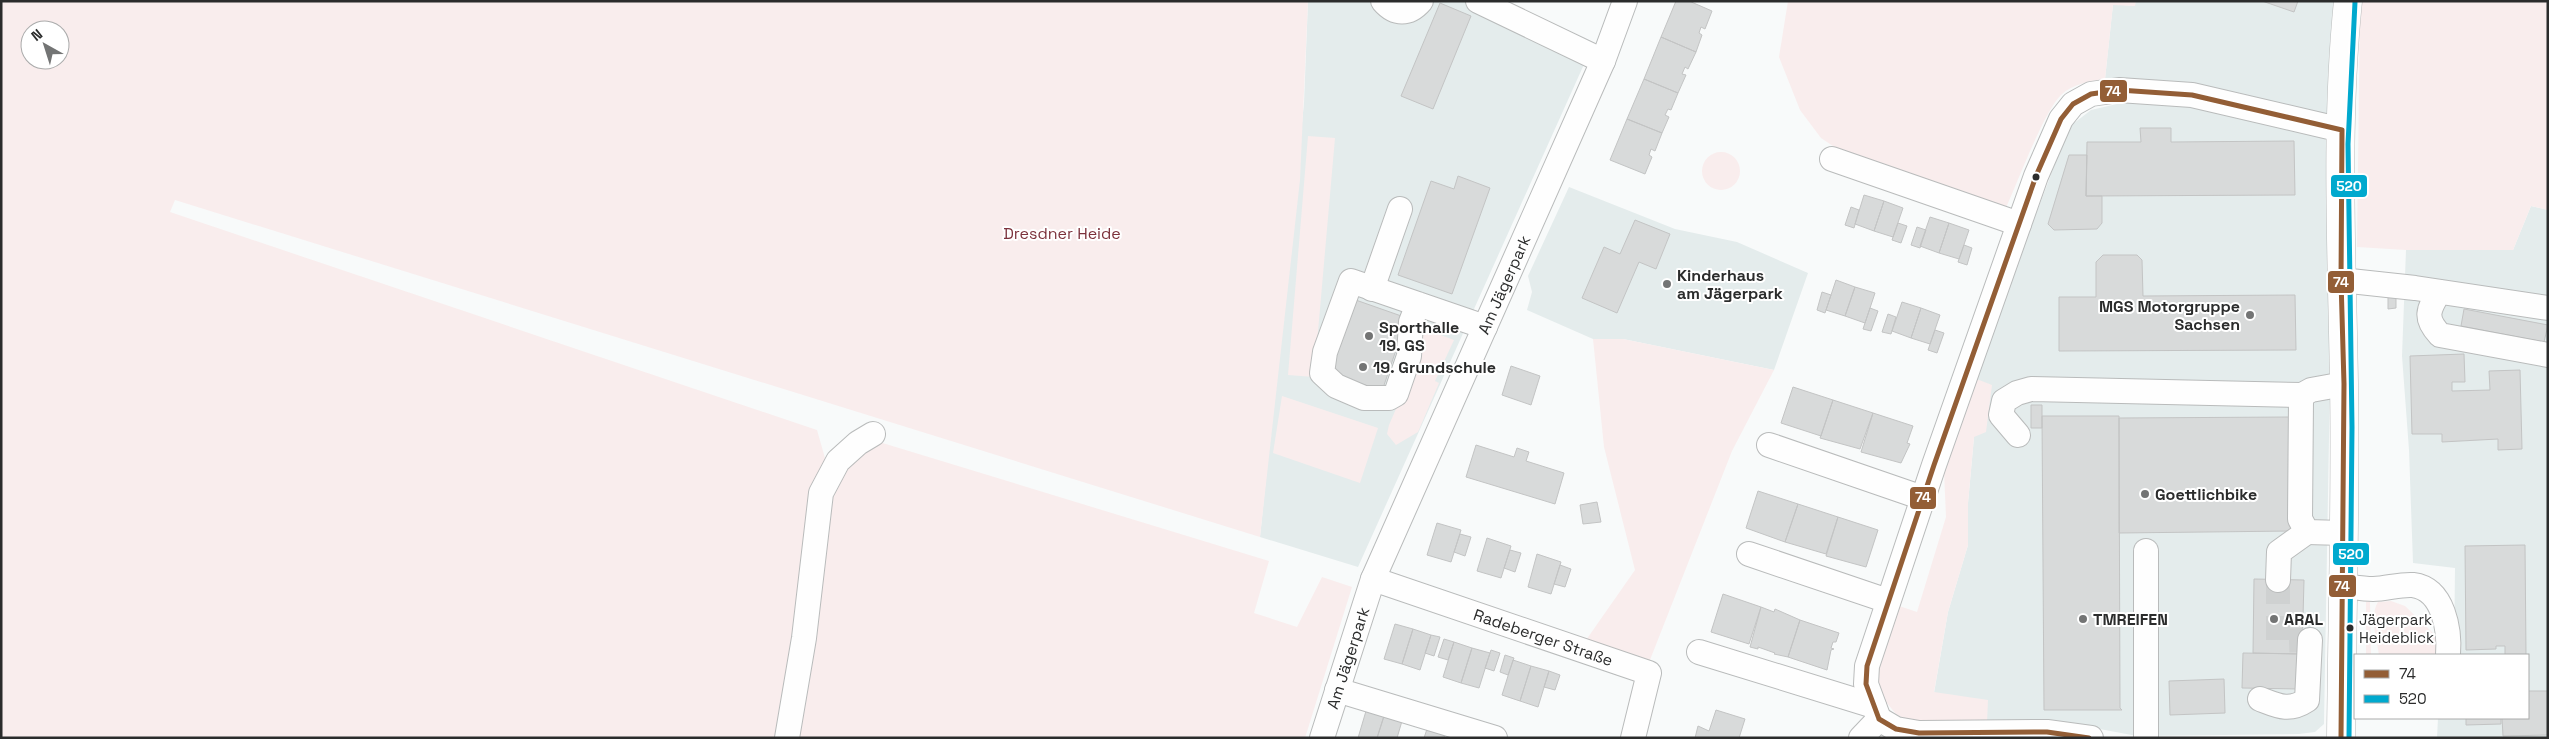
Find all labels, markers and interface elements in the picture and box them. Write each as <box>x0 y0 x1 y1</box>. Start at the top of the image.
north arrow <box>20 20 70 70</box>
text: N <box>28 25 46 45</box>
line badge: 74 <box>2099 79 2128 103</box>
text: 74 <box>2105 82 2121 100</box>
unlabelled marker <box>2031 172 2041 182</box>
line badge: 520 <box>2330 174 2368 198</box>
text: 520 <box>2336 177 2362 195</box>
park label: Dresdner Heide <box>1003 223 1121 244</box>
street label: Am Jägerpark <box>1473 232 1535 337</box>
place label: Kinderhaus am Jägerpark <box>1677 265 1783 304</box>
line badge: 74 <box>2327 270 2355 294</box>
text: 74 <box>2333 273 2349 291</box>
marker: Kinderhaus am Jägerpark <box>1661 278 1673 290</box>
place label: MGS Motorgruppe Sachsen <box>2099 296 2240 335</box>
marker: MGS Motorgruppe Sachsen <box>2244 309 2256 321</box>
place label: Sporthalle 19. GS <box>1379 317 1459 356</box>
marker: Sporthalle 19. GS <box>1363 330 1375 342</box>
place label: 19. Grundschule <box>1373 357 1496 378</box>
marker: 19. Grundschule <box>1357 361 1369 373</box>
place label: Goettlichbike <box>2155 484 2257 505</box>
line badge: 74 <box>1909 486 1937 510</box>
text: 74 <box>1915 488 1931 506</box>
marker: Goettlichbike <box>2139 488 2151 500</box>
line badge: 520 <box>2332 542 2370 566</box>
text: 520 <box>2338 545 2364 563</box>
line badge: 74 <box>2328 574 2357 598</box>
text: 74 <box>2334 577 2350 595</box>
street label: Am Jägerpark <box>1321 604 1374 712</box>
street label: Radeberger Straße <box>1471 604 1616 671</box>
place label: TMREIFEN <box>2093 609 2168 630</box>
place label: ARAL <box>2284 609 2323 630</box>
place label: Jägerpark Heideblick <box>2359 610 2434 647</box>
marker: TMREIFEN <box>2077 613 2089 625</box>
marker: ARAL <box>2268 613 2280 625</box>
marker: Jägerpark Heideblick <box>2345 623 2355 633</box>
legend <box>2354 654 2529 719</box>
text: 74 <box>2399 664 2416 683</box>
text: 520 <box>2399 689 2427 708</box>

